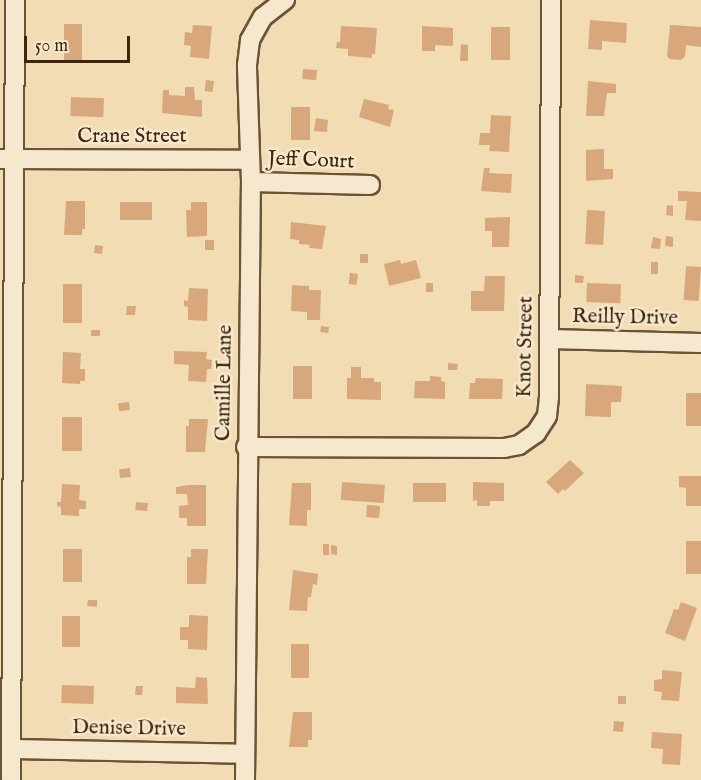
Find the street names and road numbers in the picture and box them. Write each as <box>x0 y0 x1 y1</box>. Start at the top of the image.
street label: Crane Street <box>77 124 187 150</box>
street label: Jeff Court <box>267 147 355 175</box>
street label: Knot Street <box>513 296 539 398</box>
street label: Reilly Drive <box>572 304 678 332</box>
street label: Camille Lane <box>211 325 239 441</box>
street label: Denise Drive <box>72 715 186 743</box>

